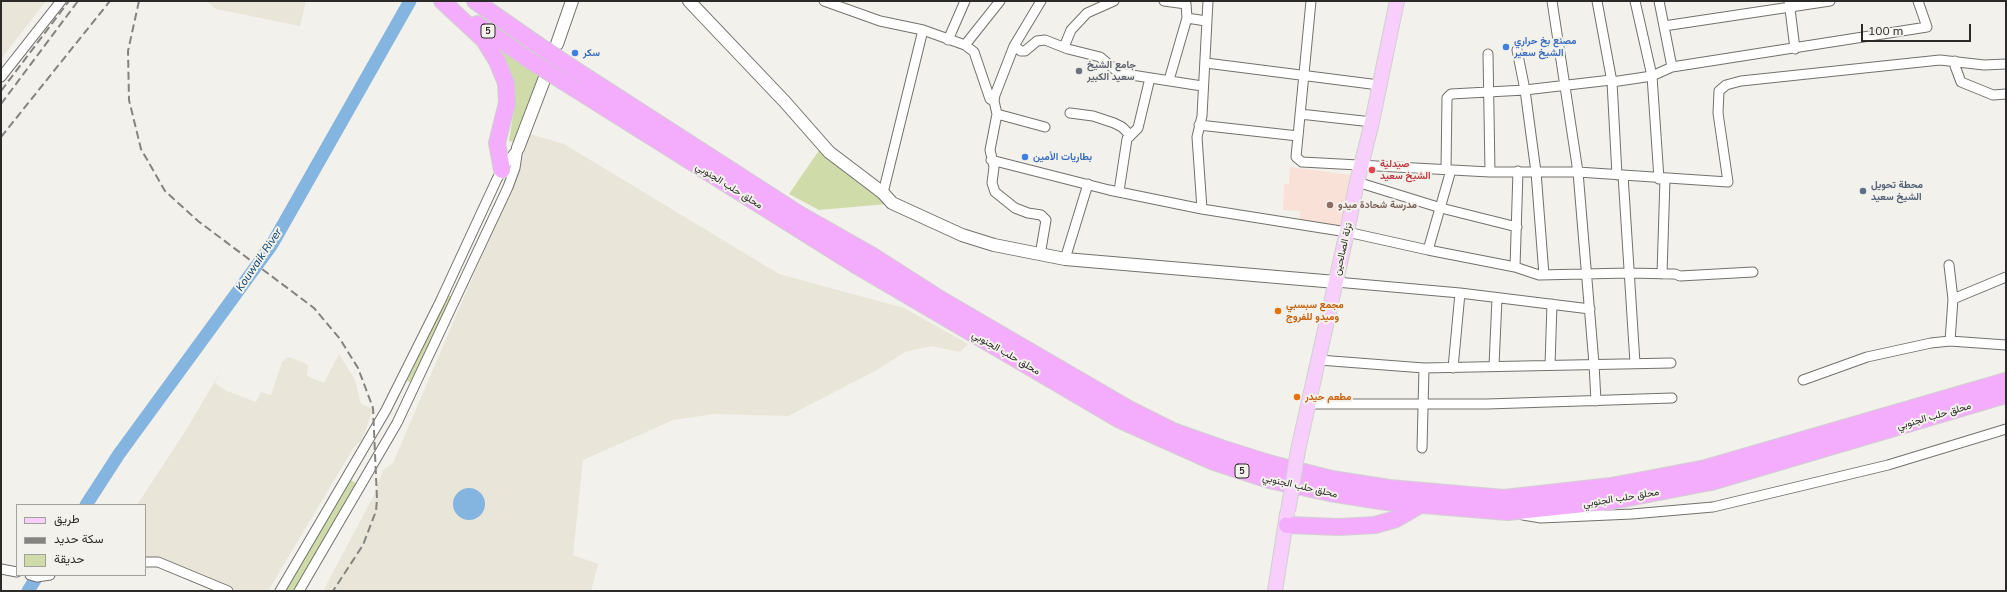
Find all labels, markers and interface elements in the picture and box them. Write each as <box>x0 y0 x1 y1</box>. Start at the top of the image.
scale bar <box>1863 16 1973 42</box>
text: 100 m <box>1868 23 1903 38</box>
road number: 5 <box>481 24 495 38</box>
place label: مصنع بخ حراري الشيخ سعير <box>1514 35 1577 58</box>
marker: مصنع بخ حراري الشيخ سعير <box>1501 42 1511 52</box>
place label: سكر <box>583 47 600 59</box>
marker: سكر <box>570 48 580 58</box>
place label: جامع الشيخ سعيد الكبير <box>1087 59 1136 82</box>
marker: جامع الشيخ سعيد الكبير <box>1074 66 1084 76</box>
place label: بطاريات الأمين <box>1033 151 1092 163</box>
marker: بطاريات الأمين <box>1020 152 1030 162</box>
place label: صيدلية الشيخ سعيد <box>1380 158 1431 182</box>
street label: محلق حلب الجنوبي <box>693 161 765 211</box>
marker: صيدلية الشيخ سعيد <box>1367 165 1377 175</box>
place label: محطة تحويل الشيخ سعيد <box>1871 179 1923 202</box>
marker: محطة تحويل الشيخ سعيد <box>1858 186 1868 196</box>
place label: مدرسة شحادة ميدو <box>1338 199 1417 211</box>
marker: مدرسة شحادة ميدو <box>1325 200 1335 210</box>
street label: نزلة الصالحين <box>1331 221 1355 277</box>
water label: Kouwaik River <box>233 226 285 294</box>
place label: مجمع سبسبي وميدو للفروج <box>1286 299 1344 322</box>
marker: مجمع سبسبي وميدو للفروج <box>1273 306 1283 316</box>
street label: محلق حلب الجنوبي <box>970 329 1042 377</box>
place label: مطعم حيدر <box>1305 391 1352 403</box>
marker: مطعم حيدر <box>1292 392 1302 402</box>
street label: محلق حلب الجنوبي <box>1895 400 1973 432</box>
road number: 5 <box>1235 464 1249 478</box>
street label: محلق حلب الجنوبي <box>1261 472 1339 500</box>
street label: محلق حلب الجنوبي <box>1582 486 1660 510</box>
legend <box>16 504 146 576</box>
text: طريق <box>54 511 79 526</box>
text: سكة حديد <box>54 531 104 546</box>
text: حديقة <box>54 551 84 566</box>

